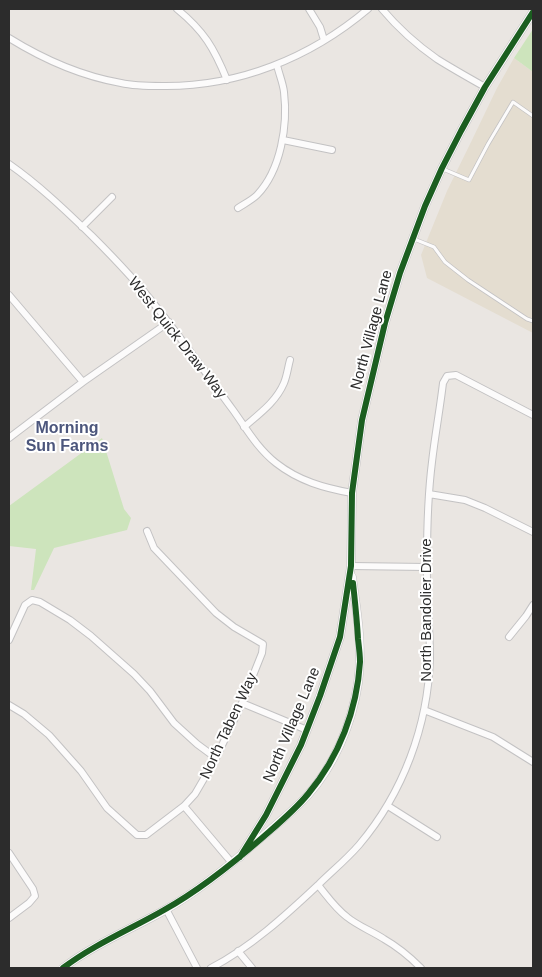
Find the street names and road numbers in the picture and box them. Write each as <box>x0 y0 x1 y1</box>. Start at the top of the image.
street label: North Village Lane <box>347 268 397 392</box>
street label: West Quick Draw Way <box>124 274 230 402</box>
street label: North Bandolier Drive <box>418 538 436 682</box>
street label: North Village Lane <box>260 665 324 785</box>
street label: North Taben Way <box>196 670 262 782</box>

